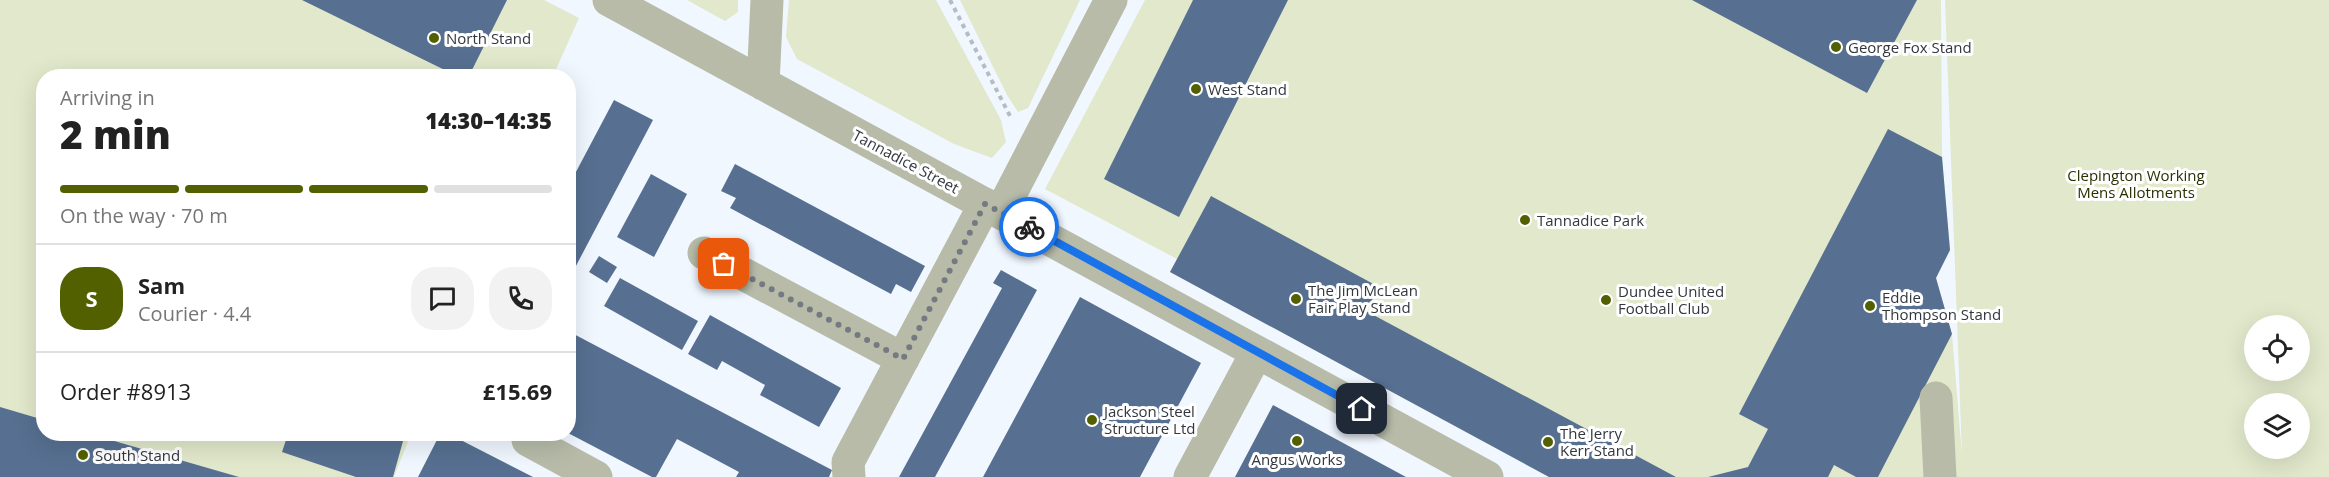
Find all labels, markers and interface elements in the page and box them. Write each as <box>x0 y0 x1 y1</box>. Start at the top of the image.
place label: North Stand <box>446 28 531 48</box>
marker: North Stand <box>427 31 441 45</box>
place label: George Fox Stand <box>1848 37 1972 57</box>
marker: George Fox Stand <box>1829 40 1843 54</box>
place label: West Stand <box>1208 79 1287 99</box>
marker: West Stand <box>1189 82 1203 96</box>
text: Arriving in <box>60 84 155 111</box>
text: 14:30–14:35 <box>425 105 552 135</box>
text: 2 min <box>60 107 171 160</box>
street label: Tannadice Street <box>849 125 963 197</box>
park label: Clepington Working Mens Allotments <box>2067 165 2205 202</box>
courier <box>999 197 1059 257</box>
text: On the way · 70 m <box>60 202 228 229</box>
place label: Tannadice Park <box>1537 210 1644 230</box>
icon: bike <box>1013 211 1046 244</box>
marker: Tannadice Park <box>1518 213 1532 227</box>
pin <box>698 238 749 289</box>
icon: bag <box>707 247 740 280</box>
button: chat <box>411 267 474 330</box>
button: phone <box>489 267 552 330</box>
text: Sam <box>138 270 185 300</box>
place label: The Jim McLean Fair Play Stand <box>1308 280 1418 317</box>
place label: Dundee United Football Club <box>1618 281 1724 318</box>
text: S <box>85 283 98 313</box>
place label: Eddie Thompson Stand <box>1882 287 2001 324</box>
marker: The Jim McLean Fair Play Stand <box>1289 292 1303 306</box>
marker: Dundee United Football Club <box>1599 293 1613 307</box>
marker: Eddie Thompson Stand <box>1863 299 1877 313</box>
text: Courier · 4.4 <box>138 300 251 327</box>
map controls <box>2244 315 2310 459</box>
button: locate <box>2244 315 2310 381</box>
text: Order #8913 <box>60 376 191 406</box>
text: £15.69 <box>483 376 552 406</box>
pin <box>1336 383 1387 434</box>
icon: home <box>1345 392 1378 425</box>
button: layers <box>2244 393 2310 459</box>
place label: Jackson Steel Structure Ltd <box>1102 401 1195 438</box>
marker: Jackson Steel Structure Ltd <box>1085 413 1099 427</box>
place label: The Jerry Kerr Stand <box>1560 423 1634 460</box>
marker: Angus Works <box>1290 434 1304 448</box>
marker: The Jerry Kerr Stand <box>1541 435 1555 449</box>
place label: South Stand <box>95 445 180 465</box>
marker: South Stand <box>76 448 90 462</box>
place label: Angus Works <box>1251 449 1343 469</box>

